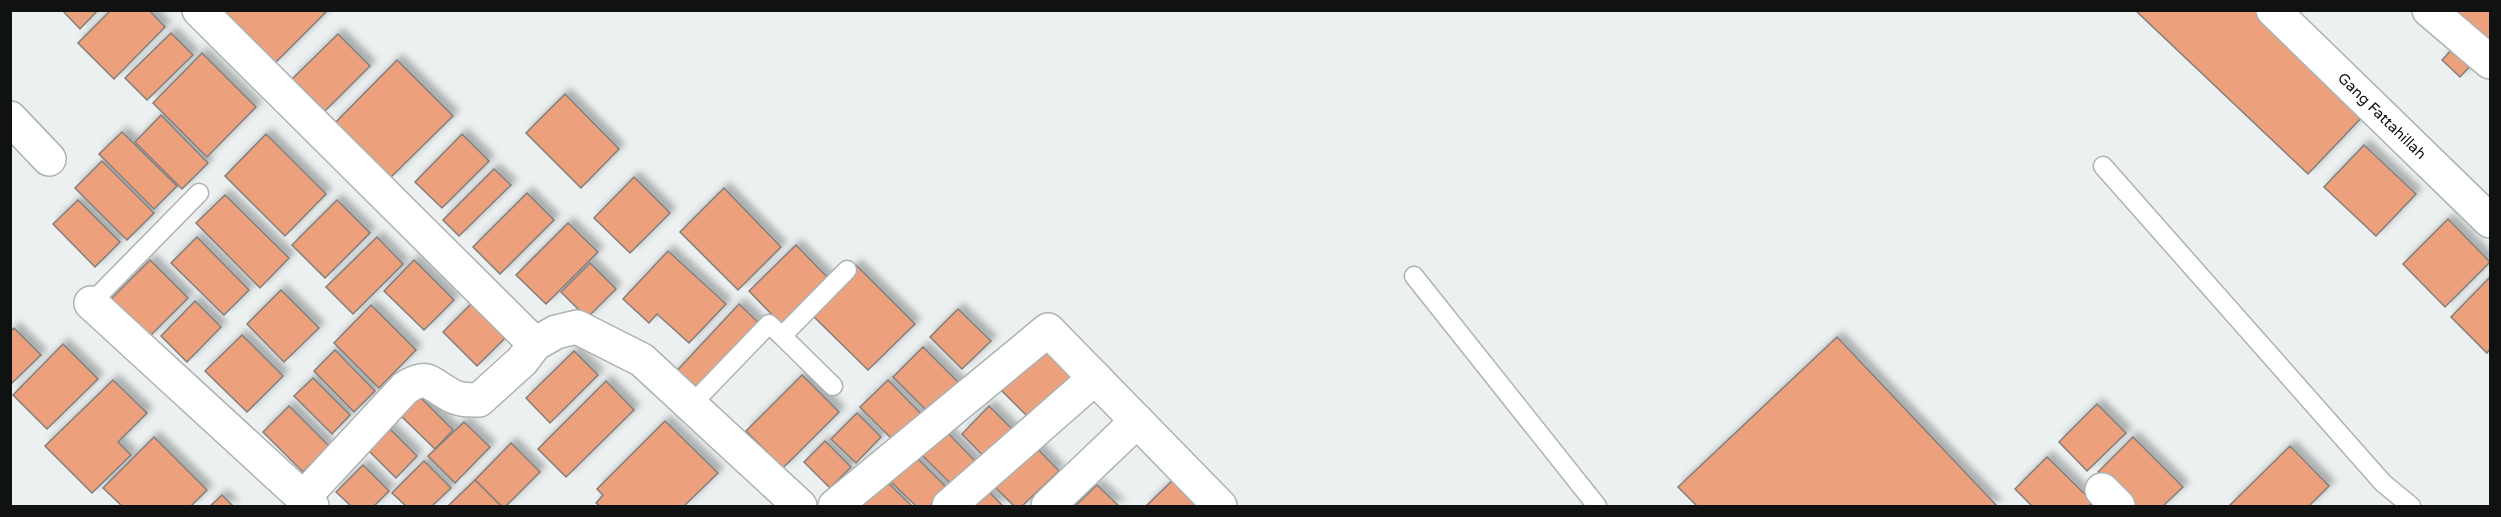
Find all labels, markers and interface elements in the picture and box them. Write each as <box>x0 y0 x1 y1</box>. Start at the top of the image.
street label: Gang Fattahillah <box>2334 69 2430 163</box>

